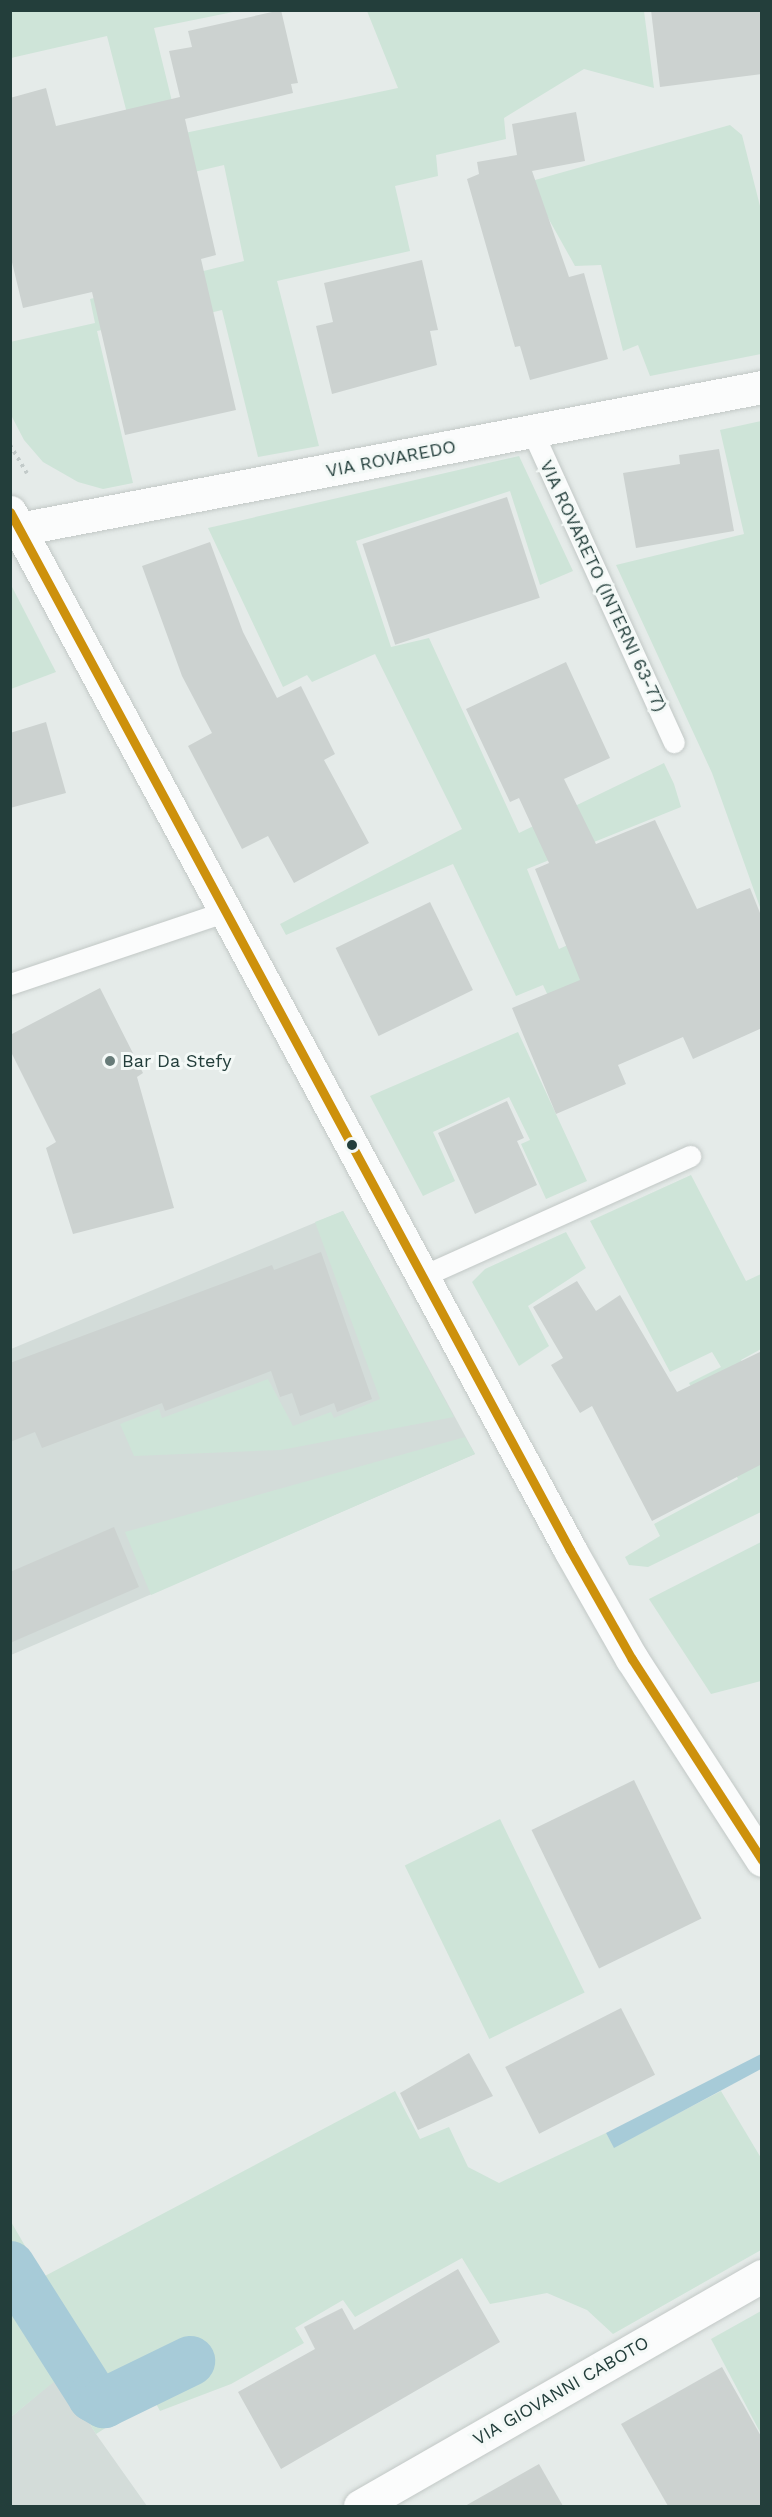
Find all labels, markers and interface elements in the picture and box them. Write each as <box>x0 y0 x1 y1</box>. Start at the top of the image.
street label: VIA ROVAREDO <box>324 436 458 482</box>
street label: VIA ROVARETO (INTERNI 63-77) <box>535 456 671 716</box>
place label: Bar Da Stefy <box>122 1050 232 1072</box>
marker: Bar Da Stefy <box>103 1054 117 1068</box>
unlabelled marker <box>346 1139 358 1151</box>
street label: VIA GIOVANNI CABOTO <box>469 2332 653 2450</box>

